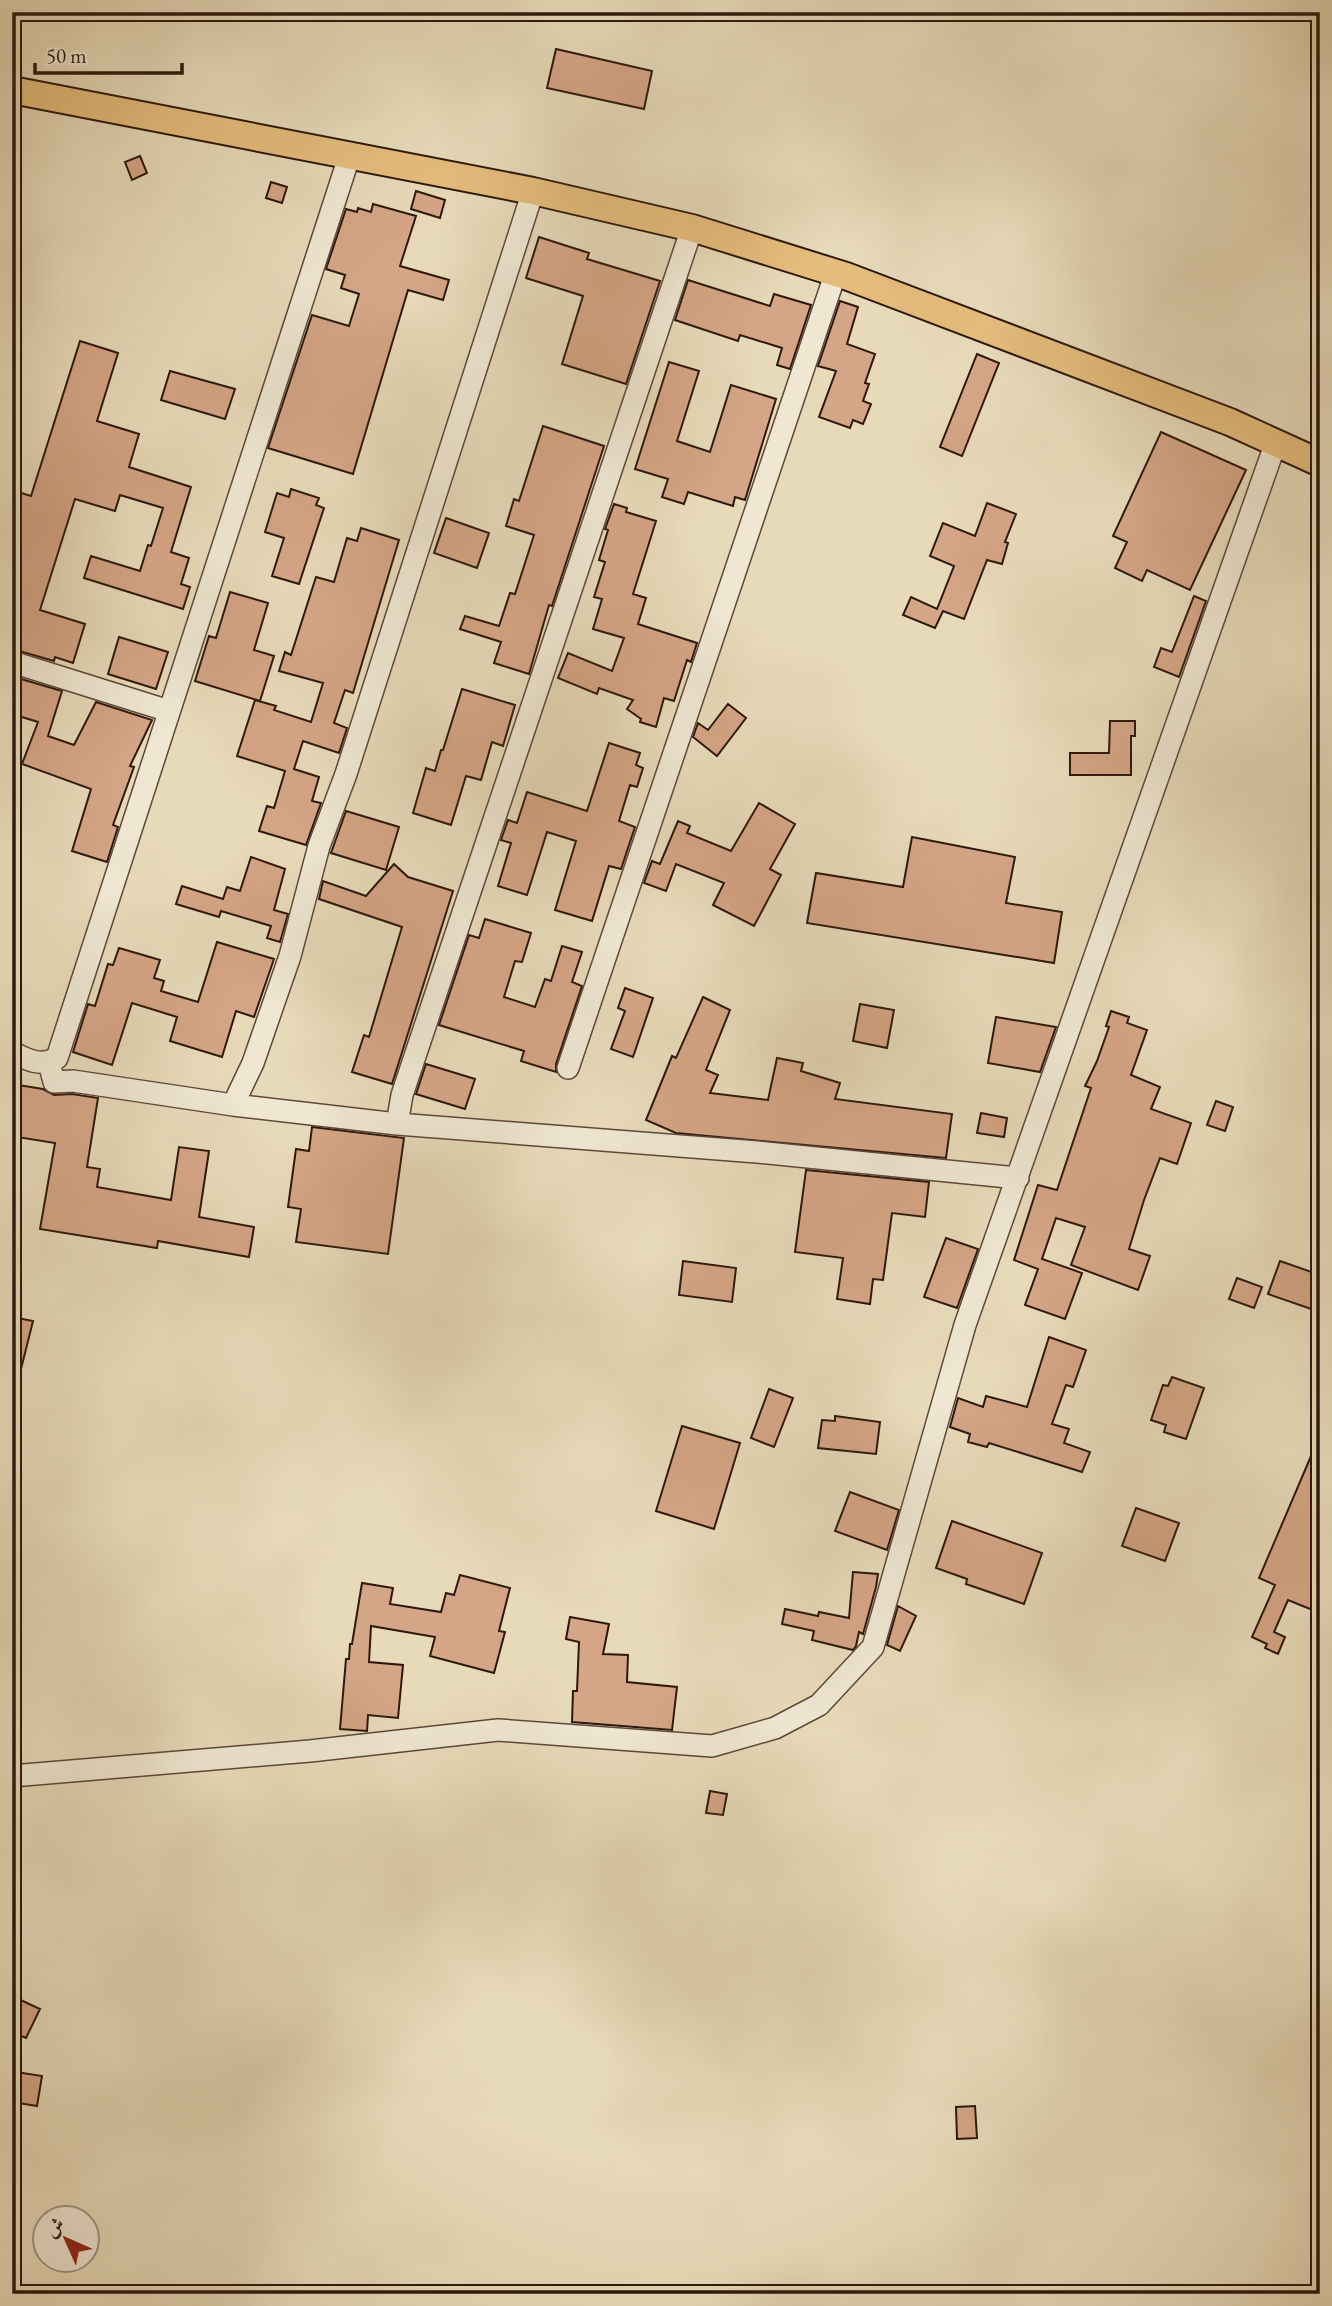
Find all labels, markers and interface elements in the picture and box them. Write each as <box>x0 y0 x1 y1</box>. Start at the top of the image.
scale bar <box>35 32 182 76</box>
text: 50 m <box>46 42 87 69</box>
north arrow <box>32 2204 102 2274</box>
text: ش <box>39 2212 70 2243</box>

